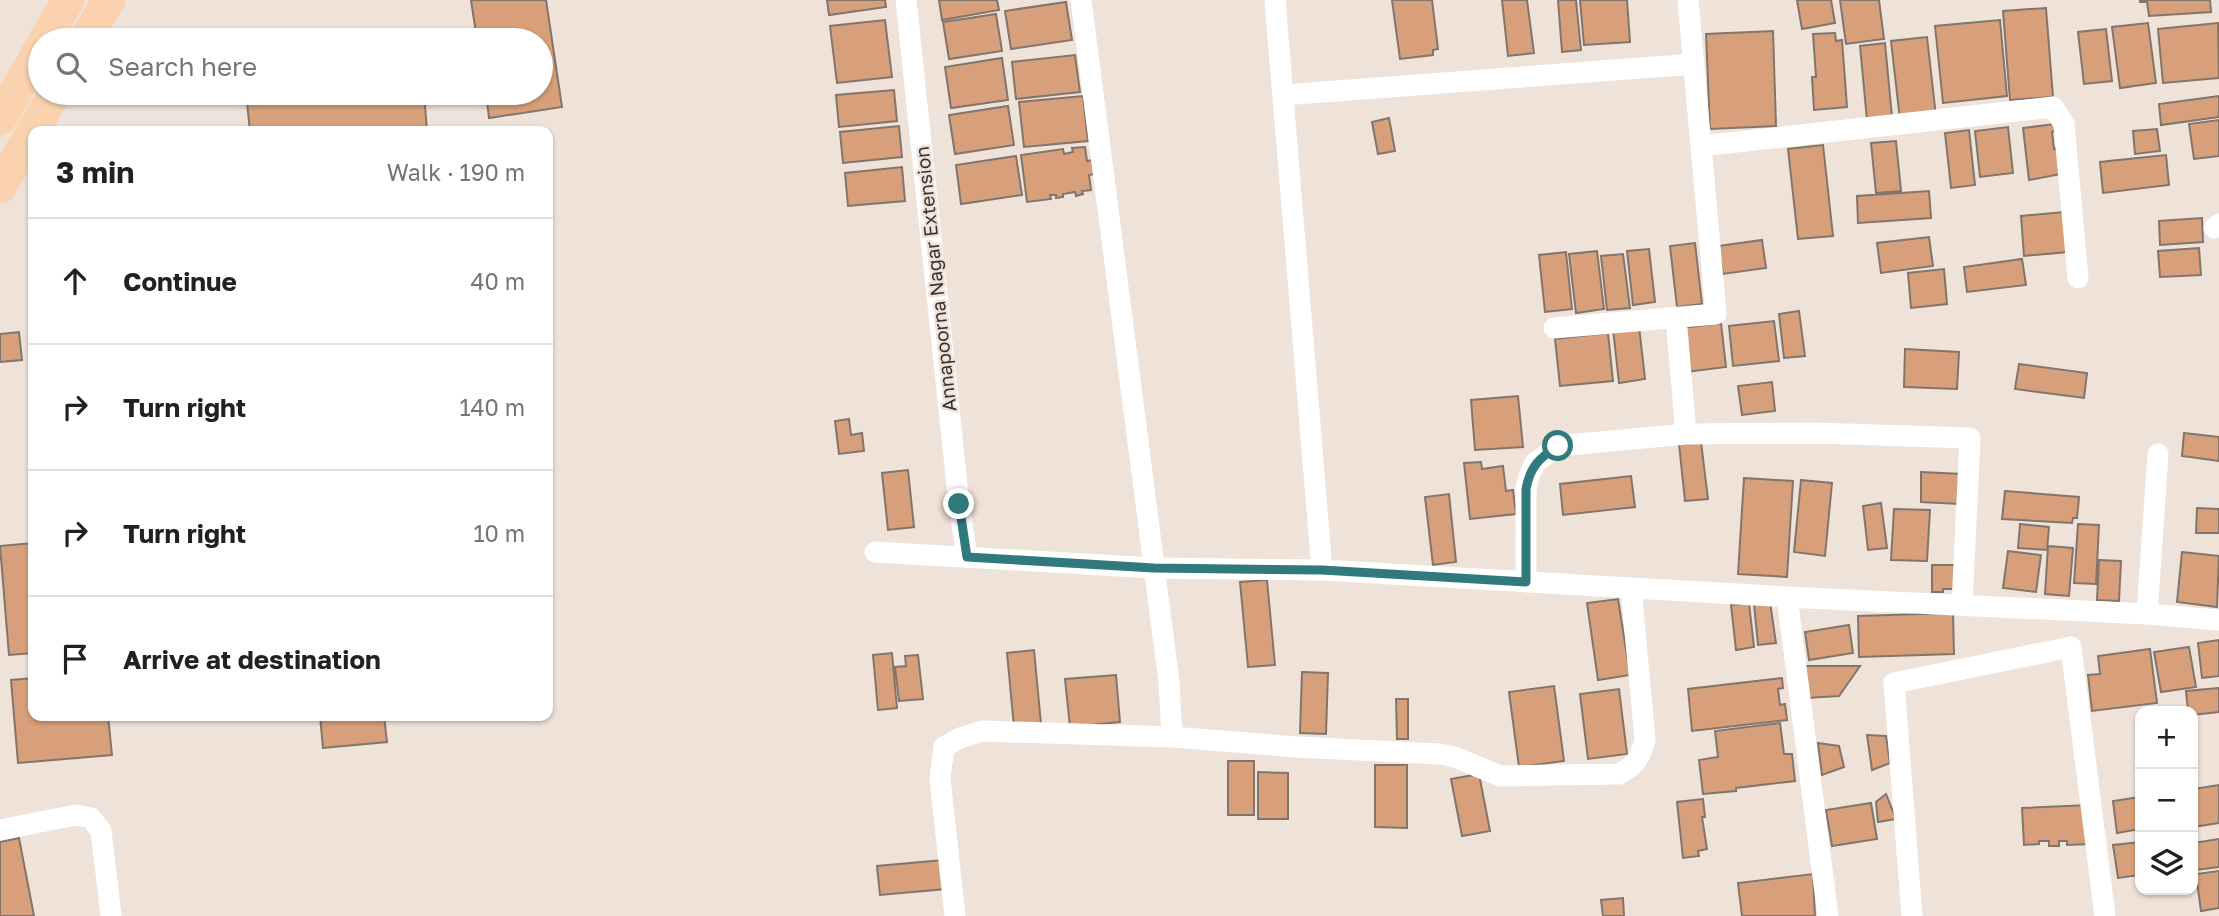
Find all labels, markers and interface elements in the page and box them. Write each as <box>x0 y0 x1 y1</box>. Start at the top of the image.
search box <box>28 28 553 105</box>
icon: search <box>52 48 90 86</box>
text: Search here <box>108 51 257 82</box>
street label: Annapoorna Nagar Extension <box>910 145 960 413</box>
text: 3 min <box>56 154 134 190</box>
text: Walk · 190 m <box>387 158 525 186</box>
icon: ahead <box>56 262 94 300</box>
text: Continue <box>123 266 237 297</box>
text: 40 m <box>471 267 525 295</box>
icon: right <box>56 388 94 426</box>
text: Turn right <box>123 392 246 423</box>
text: 140 m <box>459 393 525 421</box>
route start <box>1542 430 1573 461</box>
route end <box>943 488 974 519</box>
icon: right <box>56 514 94 552</box>
text: Turn right <box>123 518 246 549</box>
text: 10 m <box>473 519 525 547</box>
icon: arrive <box>56 640 94 678</box>
text: Arrive at destination <box>123 644 381 675</box>
map controls <box>2135 706 2198 895</box>
button: + <box>2135 706 2198 769</box>
button: − <box>2135 769 2198 832</box>
button: layers <box>2135 832 2198 895</box>

